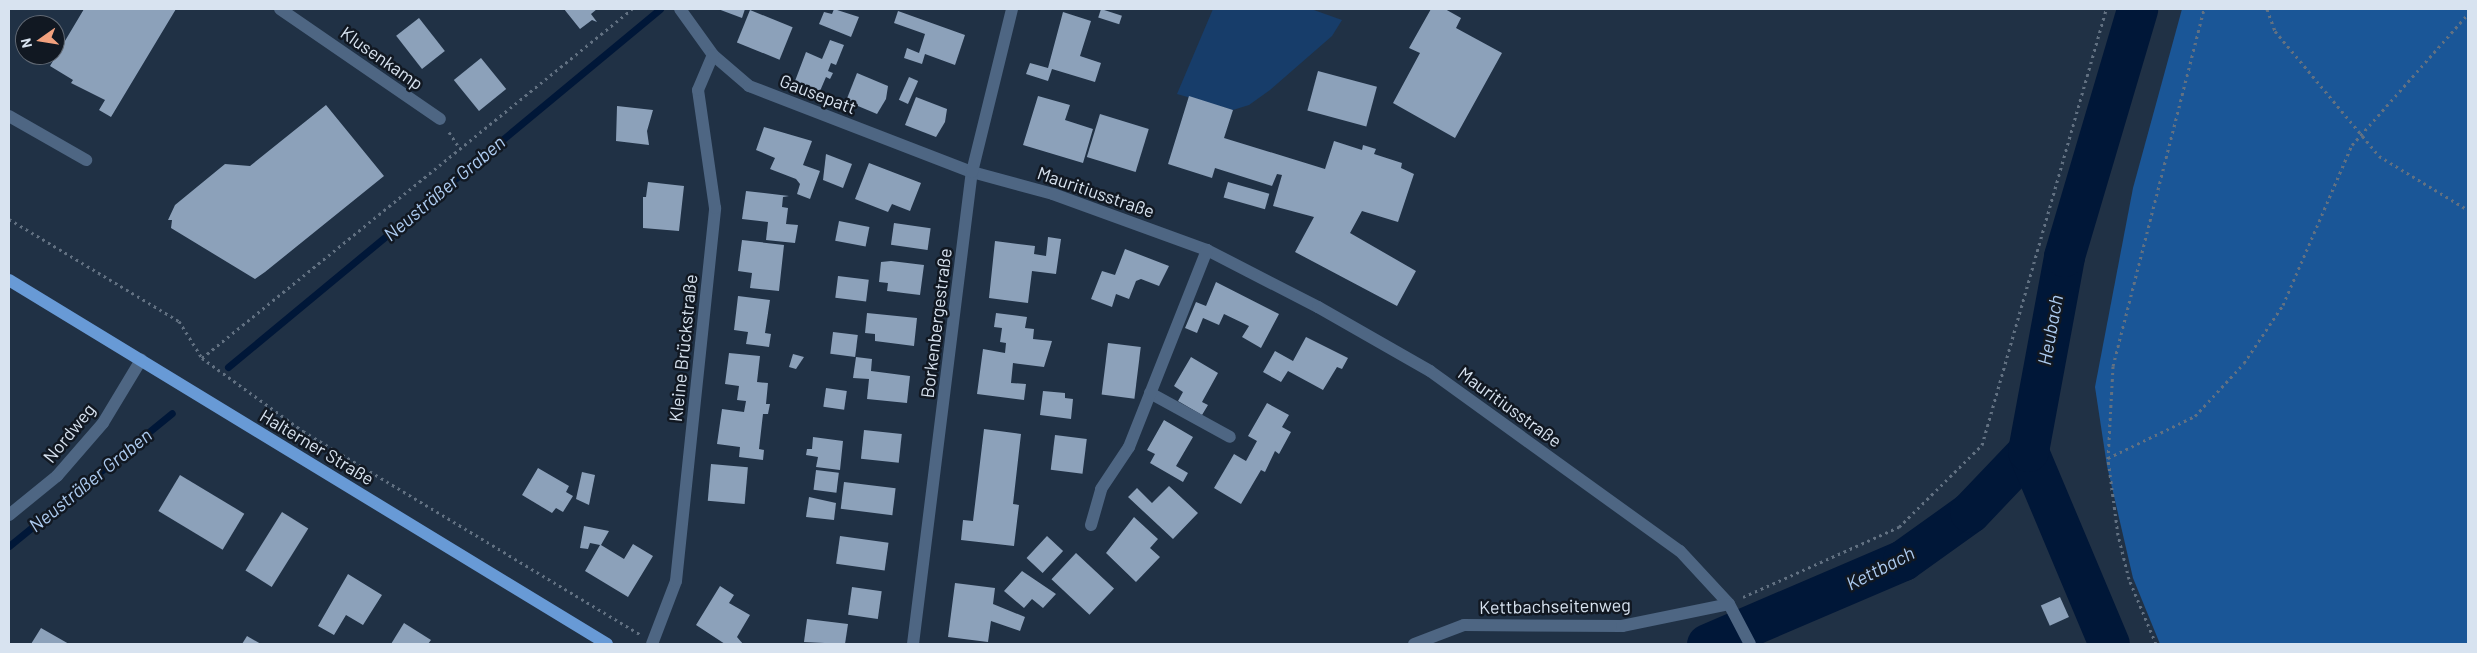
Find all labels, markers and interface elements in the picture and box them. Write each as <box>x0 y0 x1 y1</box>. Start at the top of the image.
north arrow <box>15 15 65 65</box>
street label: Klusenkamp <box>337 22 427 94</box>
text: N <box>17 37 35 50</box>
street label: Gausepatt <box>777 70 859 118</box>
water label: Neusträßer Graben <box>379 130 509 246</box>
street label: Mauritiusstraße <box>1035 162 1157 222</box>
street label: Borkenbergestraße <box>916 247 956 399</box>
street label: Kleine Brückstraße <box>664 273 702 423</box>
water label: Heubach <box>2033 293 2067 367</box>
street label: Mauritiusstraße <box>1454 362 1566 452</box>
street label: Nordweg <box>39 399 99 467</box>
street label: Halterner Straße <box>256 404 378 490</box>
water label: Neusträßer Graben <box>24 423 156 537</box>
water label: Kettbach <box>1842 541 1918 595</box>
street label: Kettbachseitenweg <box>1479 594 1631 618</box>

